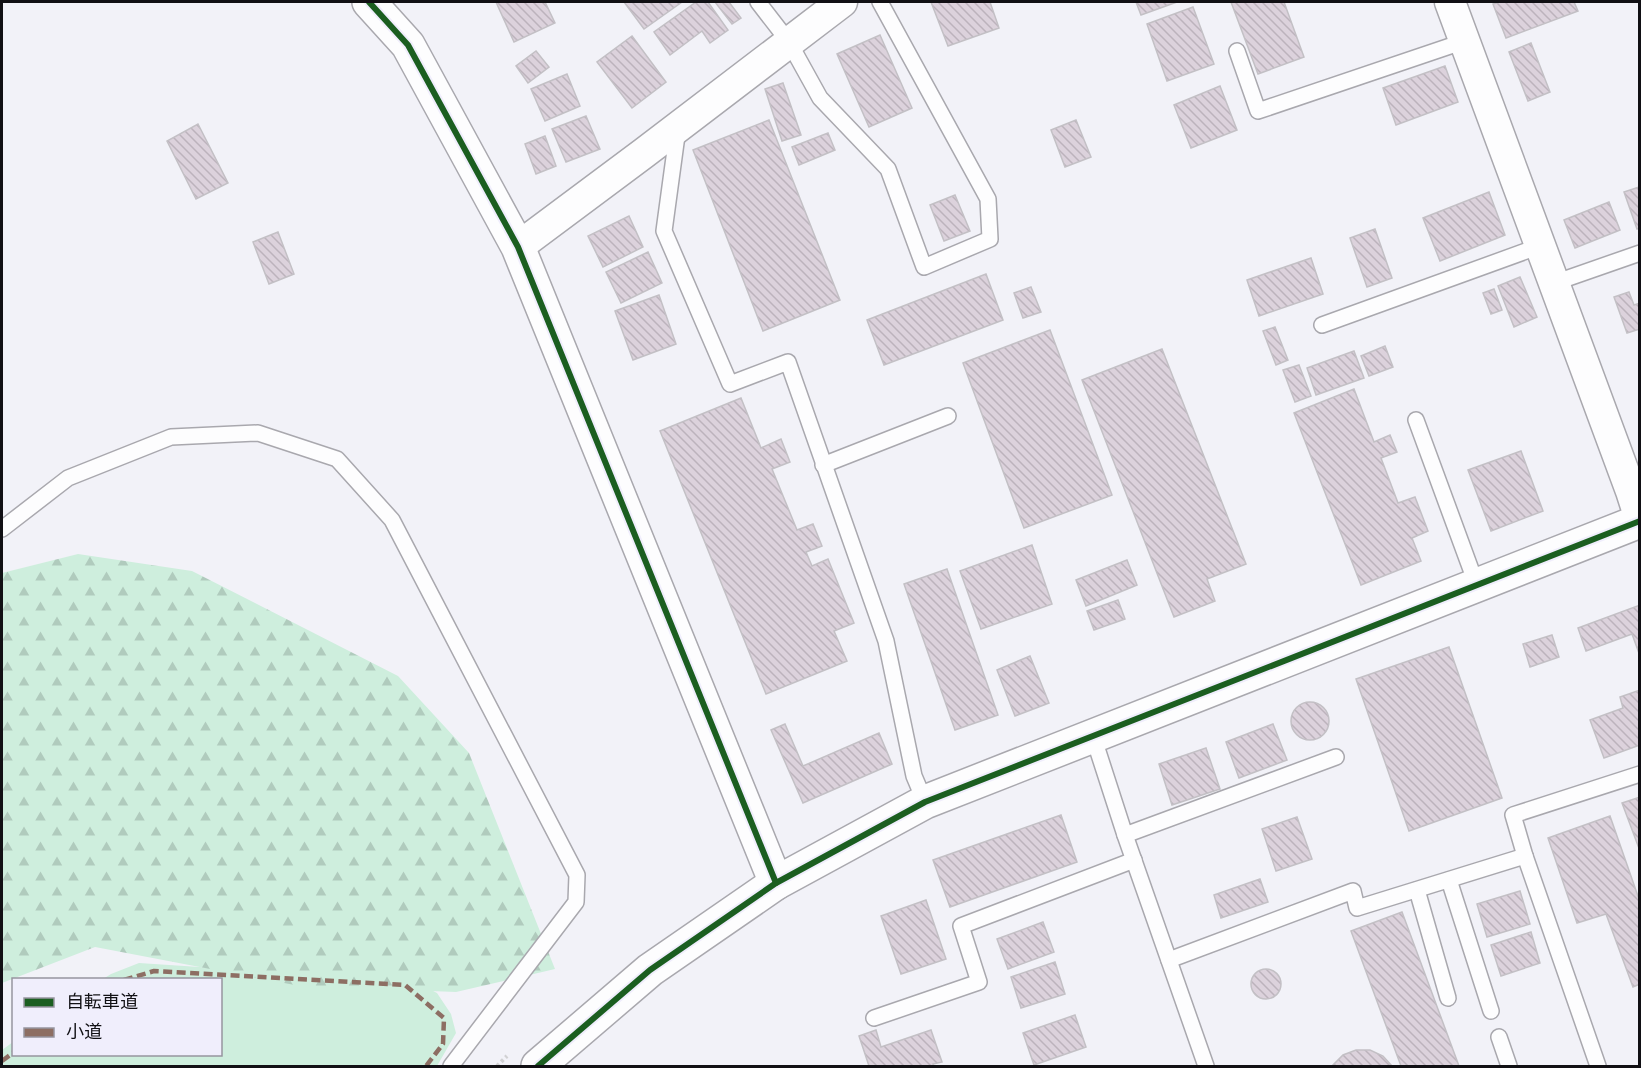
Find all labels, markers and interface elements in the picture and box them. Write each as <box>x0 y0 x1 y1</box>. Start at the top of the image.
legend <box>12 978 222 1056</box>
text: 自転車道 <box>66 989 138 1013</box>
text: 小道 <box>66 1019 102 1043</box>

